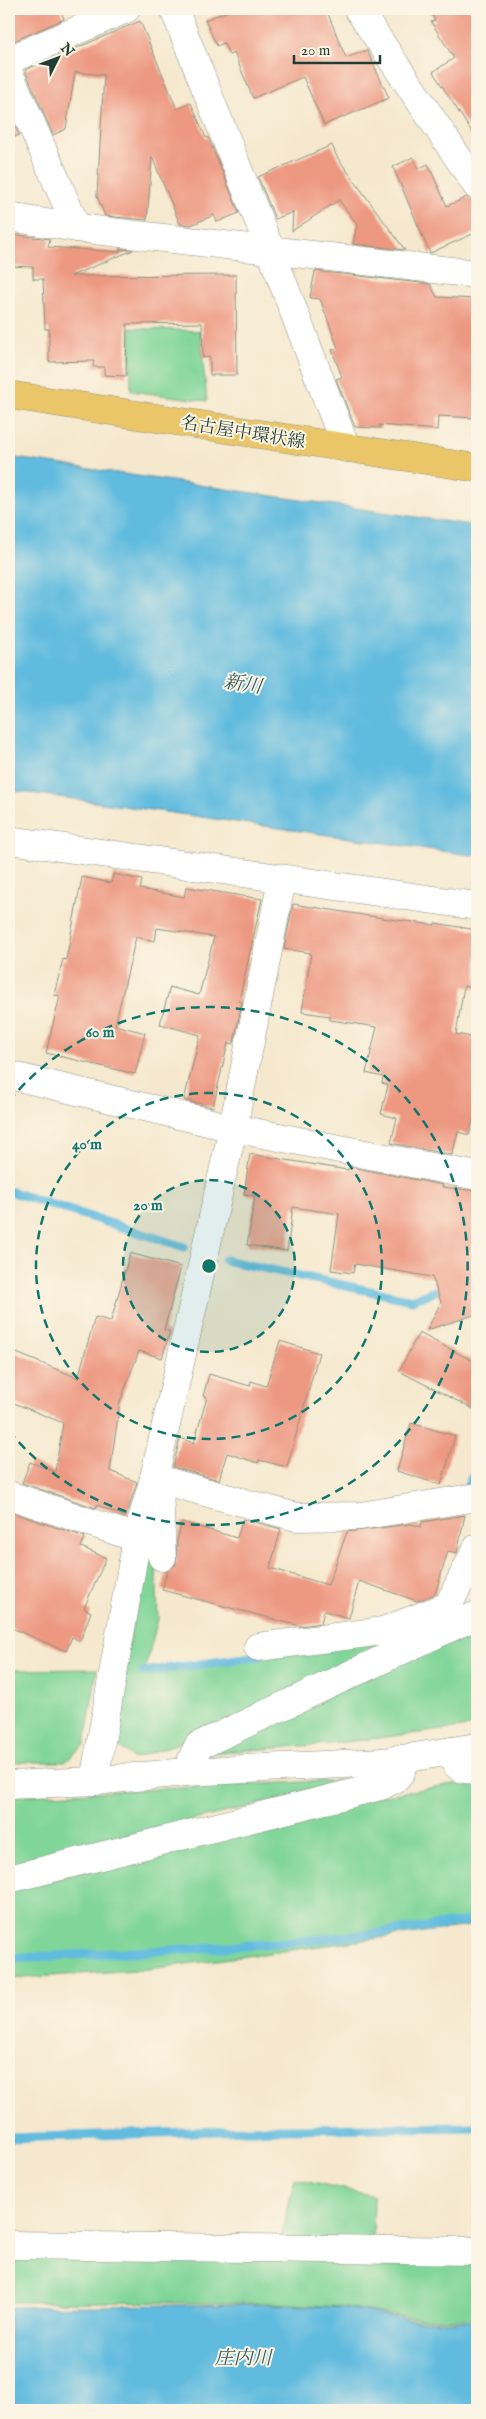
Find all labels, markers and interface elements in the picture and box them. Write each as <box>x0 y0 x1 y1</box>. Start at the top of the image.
north arrow <box>32 32 82 82</box>
scale bar <box>294 32 380 64</box>
text: N <box>56 39 78 60</box>
text: 20 m <box>301 41 331 60</box>
street label: 名古屋中環状線 <box>179 412 307 455</box>
water label: 新川 <box>222 670 265 700</box>
text: 60 m <box>86 1023 115 1042</box>
text: 40 m <box>72 1135 102 1154</box>
text: 20 m <box>133 1196 163 1215</box>
centre of rings <box>200 1257 218 1275</box>
water label: 庄内川 <box>214 2347 273 2371</box>

